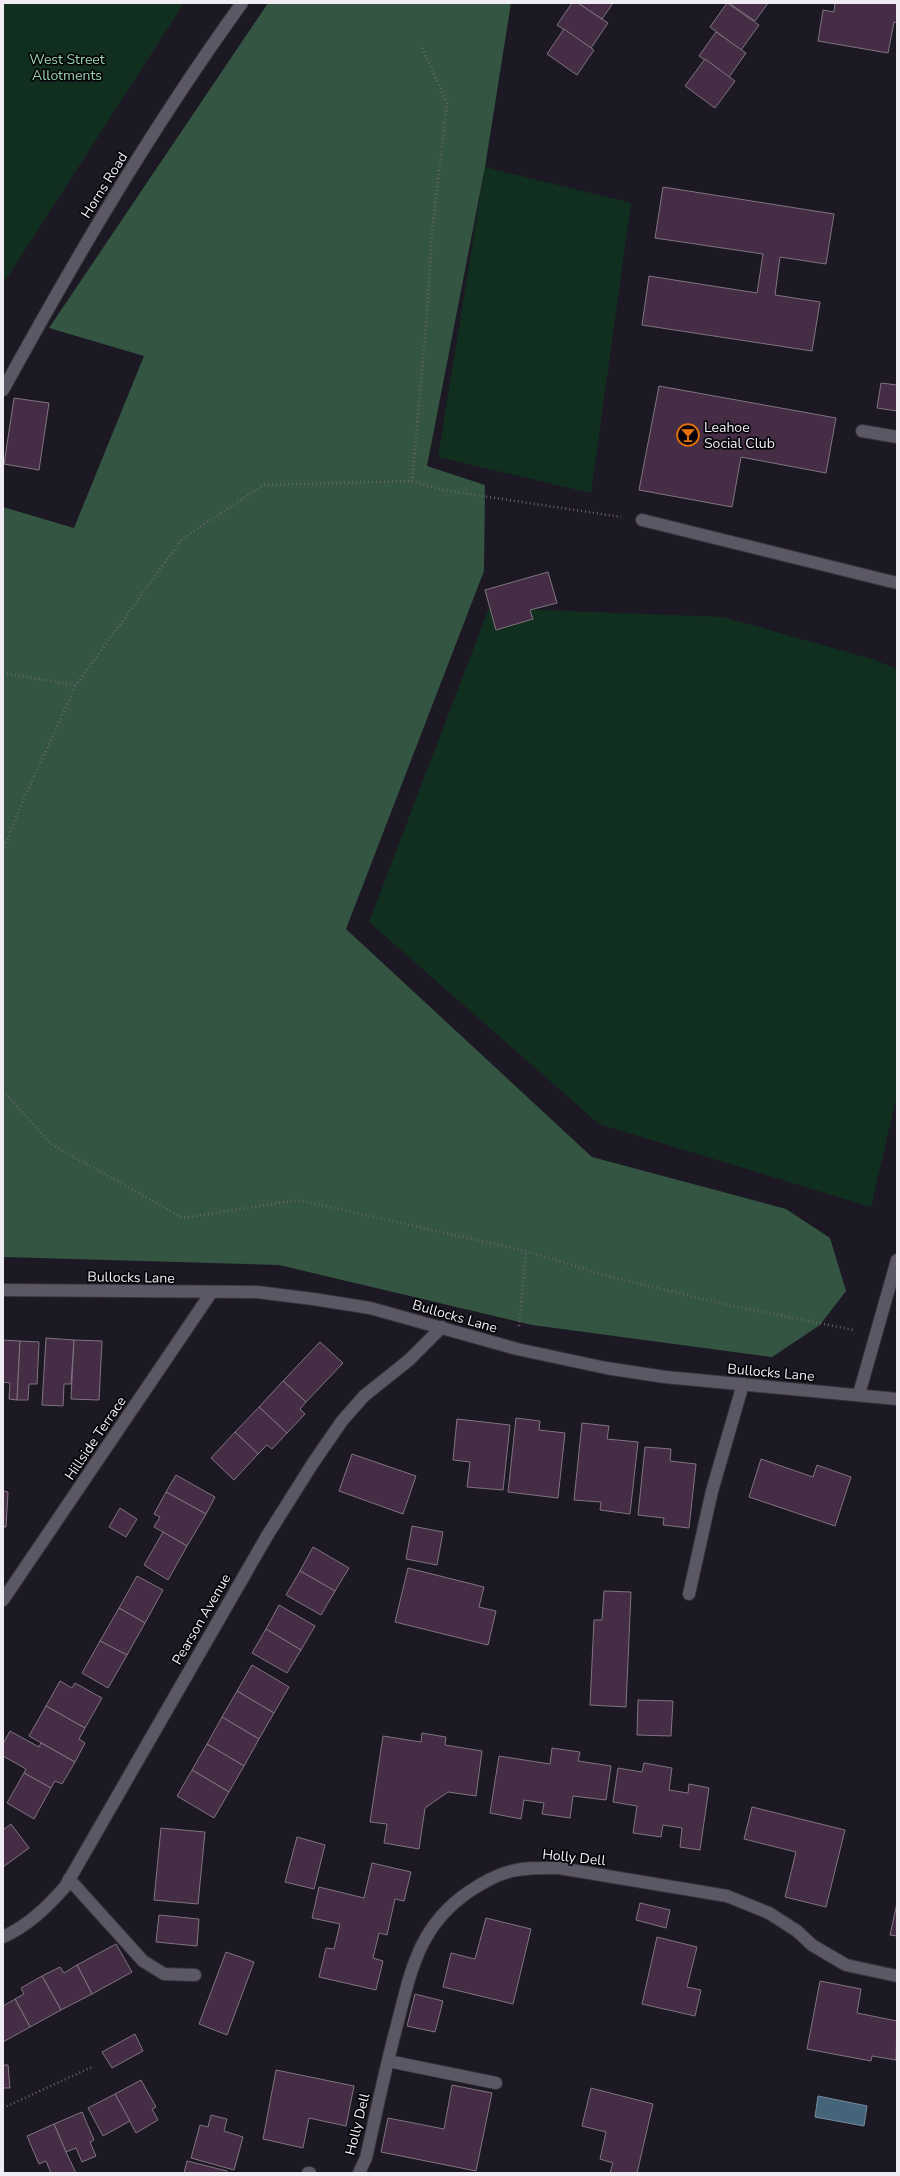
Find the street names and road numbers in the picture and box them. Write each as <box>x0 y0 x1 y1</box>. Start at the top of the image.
street label: Horns Road <box>77 149 132 222</box>
street label: Bullocks Lane <box>87 1267 175 1288</box>
street label: Bullocks Lane <box>410 1295 500 1338</box>
street label: Bullocks Lane <box>727 1359 815 1386</box>
street label: Hillside Terrace <box>60 1393 130 1484</box>
street label: Pearson Avenue <box>168 1570 235 1668</box>
street label: Holly Dell <box>541 1845 607 1870</box>
street label: Holly Dell <box>341 2090 375 2157</box>

